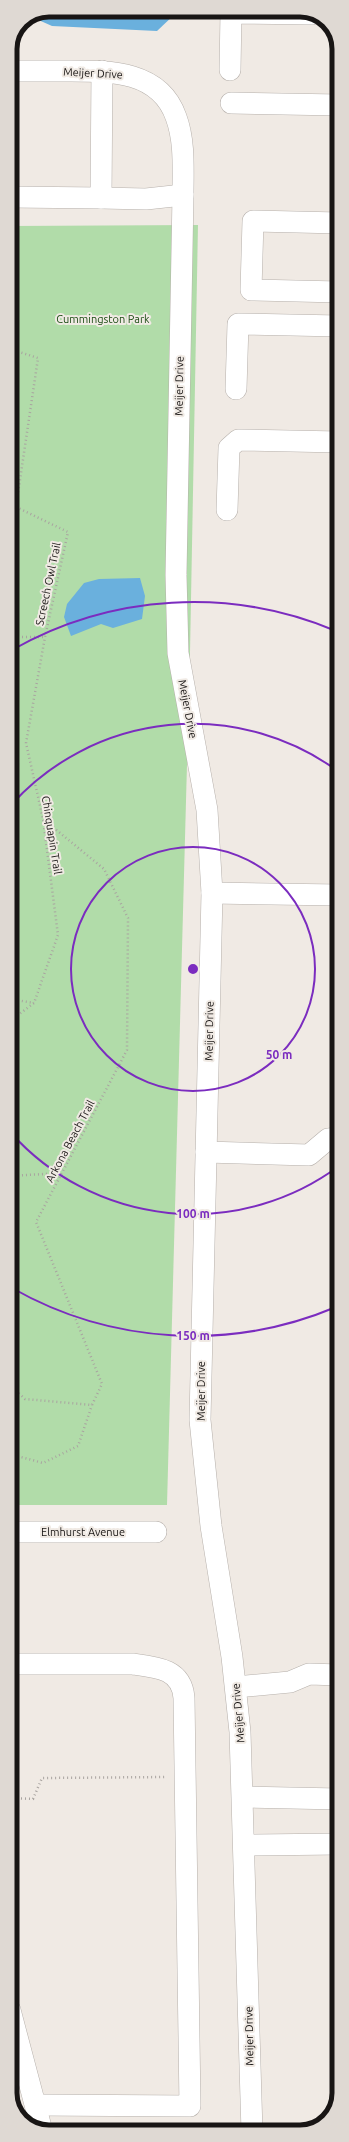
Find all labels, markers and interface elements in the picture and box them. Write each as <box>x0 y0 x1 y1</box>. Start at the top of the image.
street label: Meijer Drive <box>63 65 123 81</box>
park label: Cummingston Park <box>56 313 150 325</box>
street label: Meijer Drive <box>172 356 186 416</box>
street label: Screech Owl Trail <box>33 541 63 627</box>
street label: Meijer Drive <box>176 679 200 739</box>
street label: Chinquapin Trail <box>40 795 64 875</box>
centre of rings <box>186 962 200 976</box>
street label: Meijer Drive <box>202 1001 216 1061</box>
text: 50 m <box>266 1048 292 1061</box>
street label: Arkona Beach Trail <box>43 1098 97 1184</box>
text: 100 m <box>176 1207 210 1220</box>
text: 150 m <box>176 1329 210 1342</box>
street label: Meijer Drive <box>195 1361 207 1421</box>
street label: Elmhurst Avenue <box>41 1526 125 1538</box>
street label: Meijer Drive <box>229 1683 247 1743</box>
street label: Meijer Drive <box>242 2006 256 2066</box>

